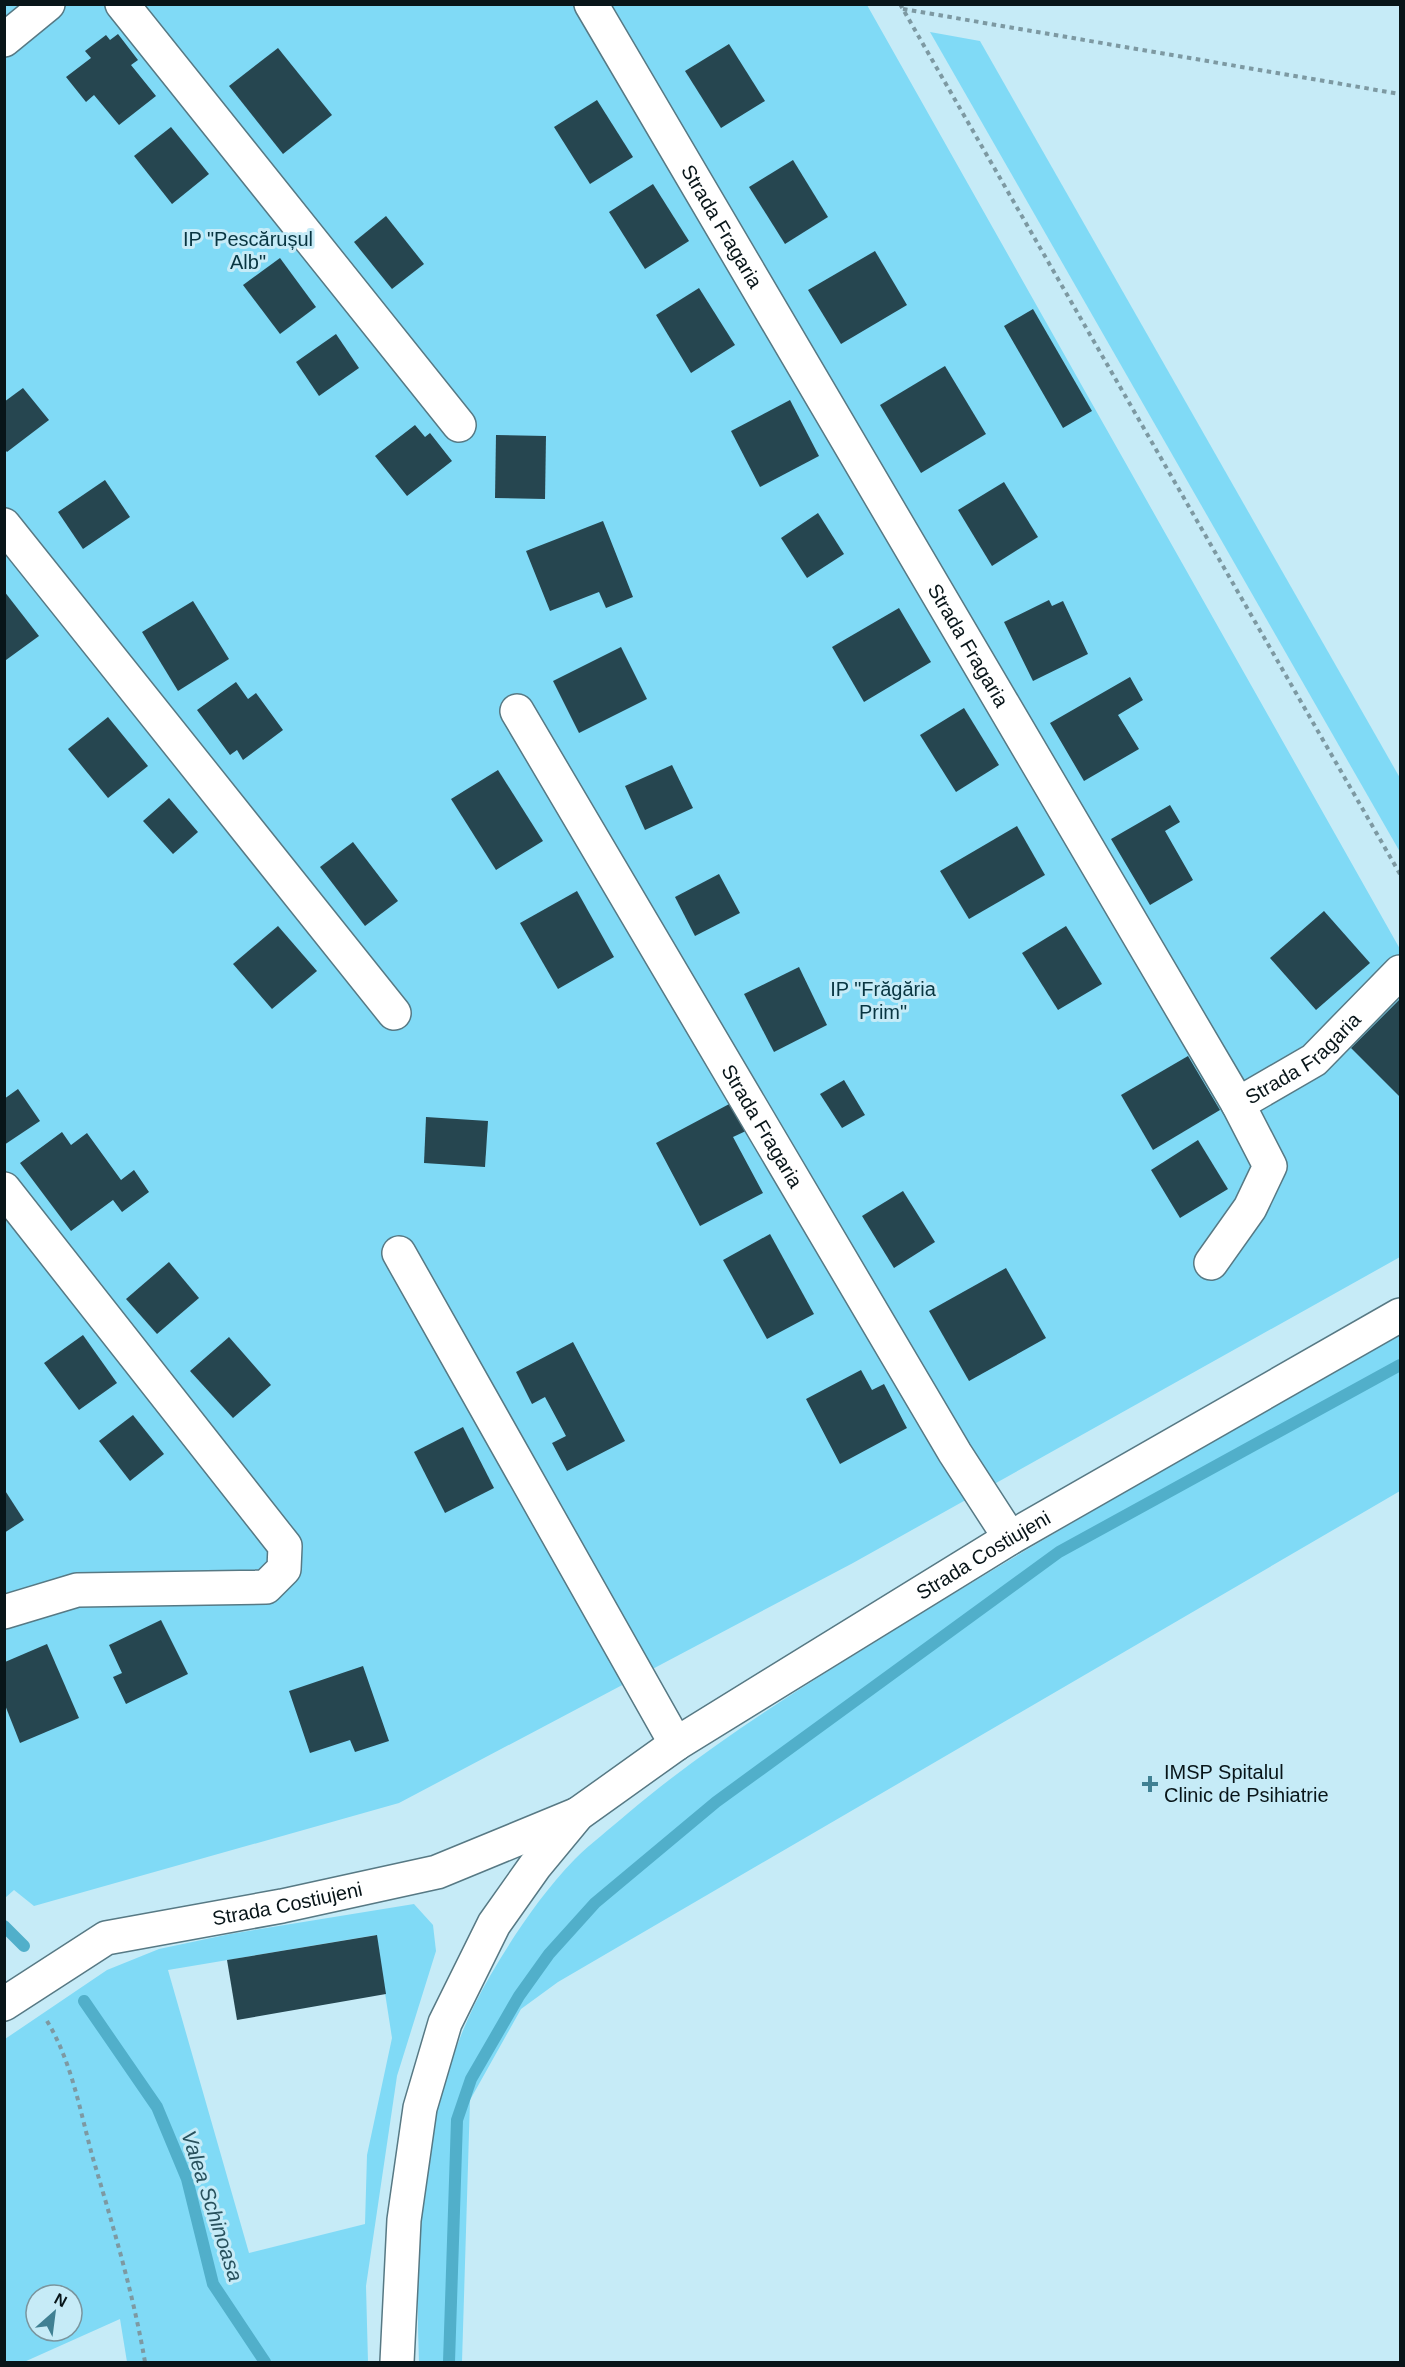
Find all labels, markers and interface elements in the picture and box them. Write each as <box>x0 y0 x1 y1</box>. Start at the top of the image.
street label: Strada Fragaria <box>677 161 767 293</box>
park label: IP "Pescărușul Alb" <box>183 228 313 273</box>
street label: Strada Fragaria <box>923 580 1013 712</box>
park label: IP "Frăgăria Prim" <box>830 978 937 1023</box>
street label: Strada Fragaria <box>1241 1008 1365 1108</box>
street label: Strada Fragaria <box>717 1061 807 1192</box>
street label: Strada Costiujeni <box>912 1506 1054 1604</box>
place label: IMSP Spitalul Clinic de Psihiatrie <box>1164 1761 1329 1806</box>
marker: IMSP Spitalul Clinic de Psihiatrie <box>1141 1775 1159 1793</box>
street label: Strada Costiujeni <box>211 1878 364 1929</box>
water label: Valea Schinoasa <box>177 2128 248 2284</box>
north arrow <box>24 2283 84 2343</box>
text: N <box>52 2290 70 2310</box>

